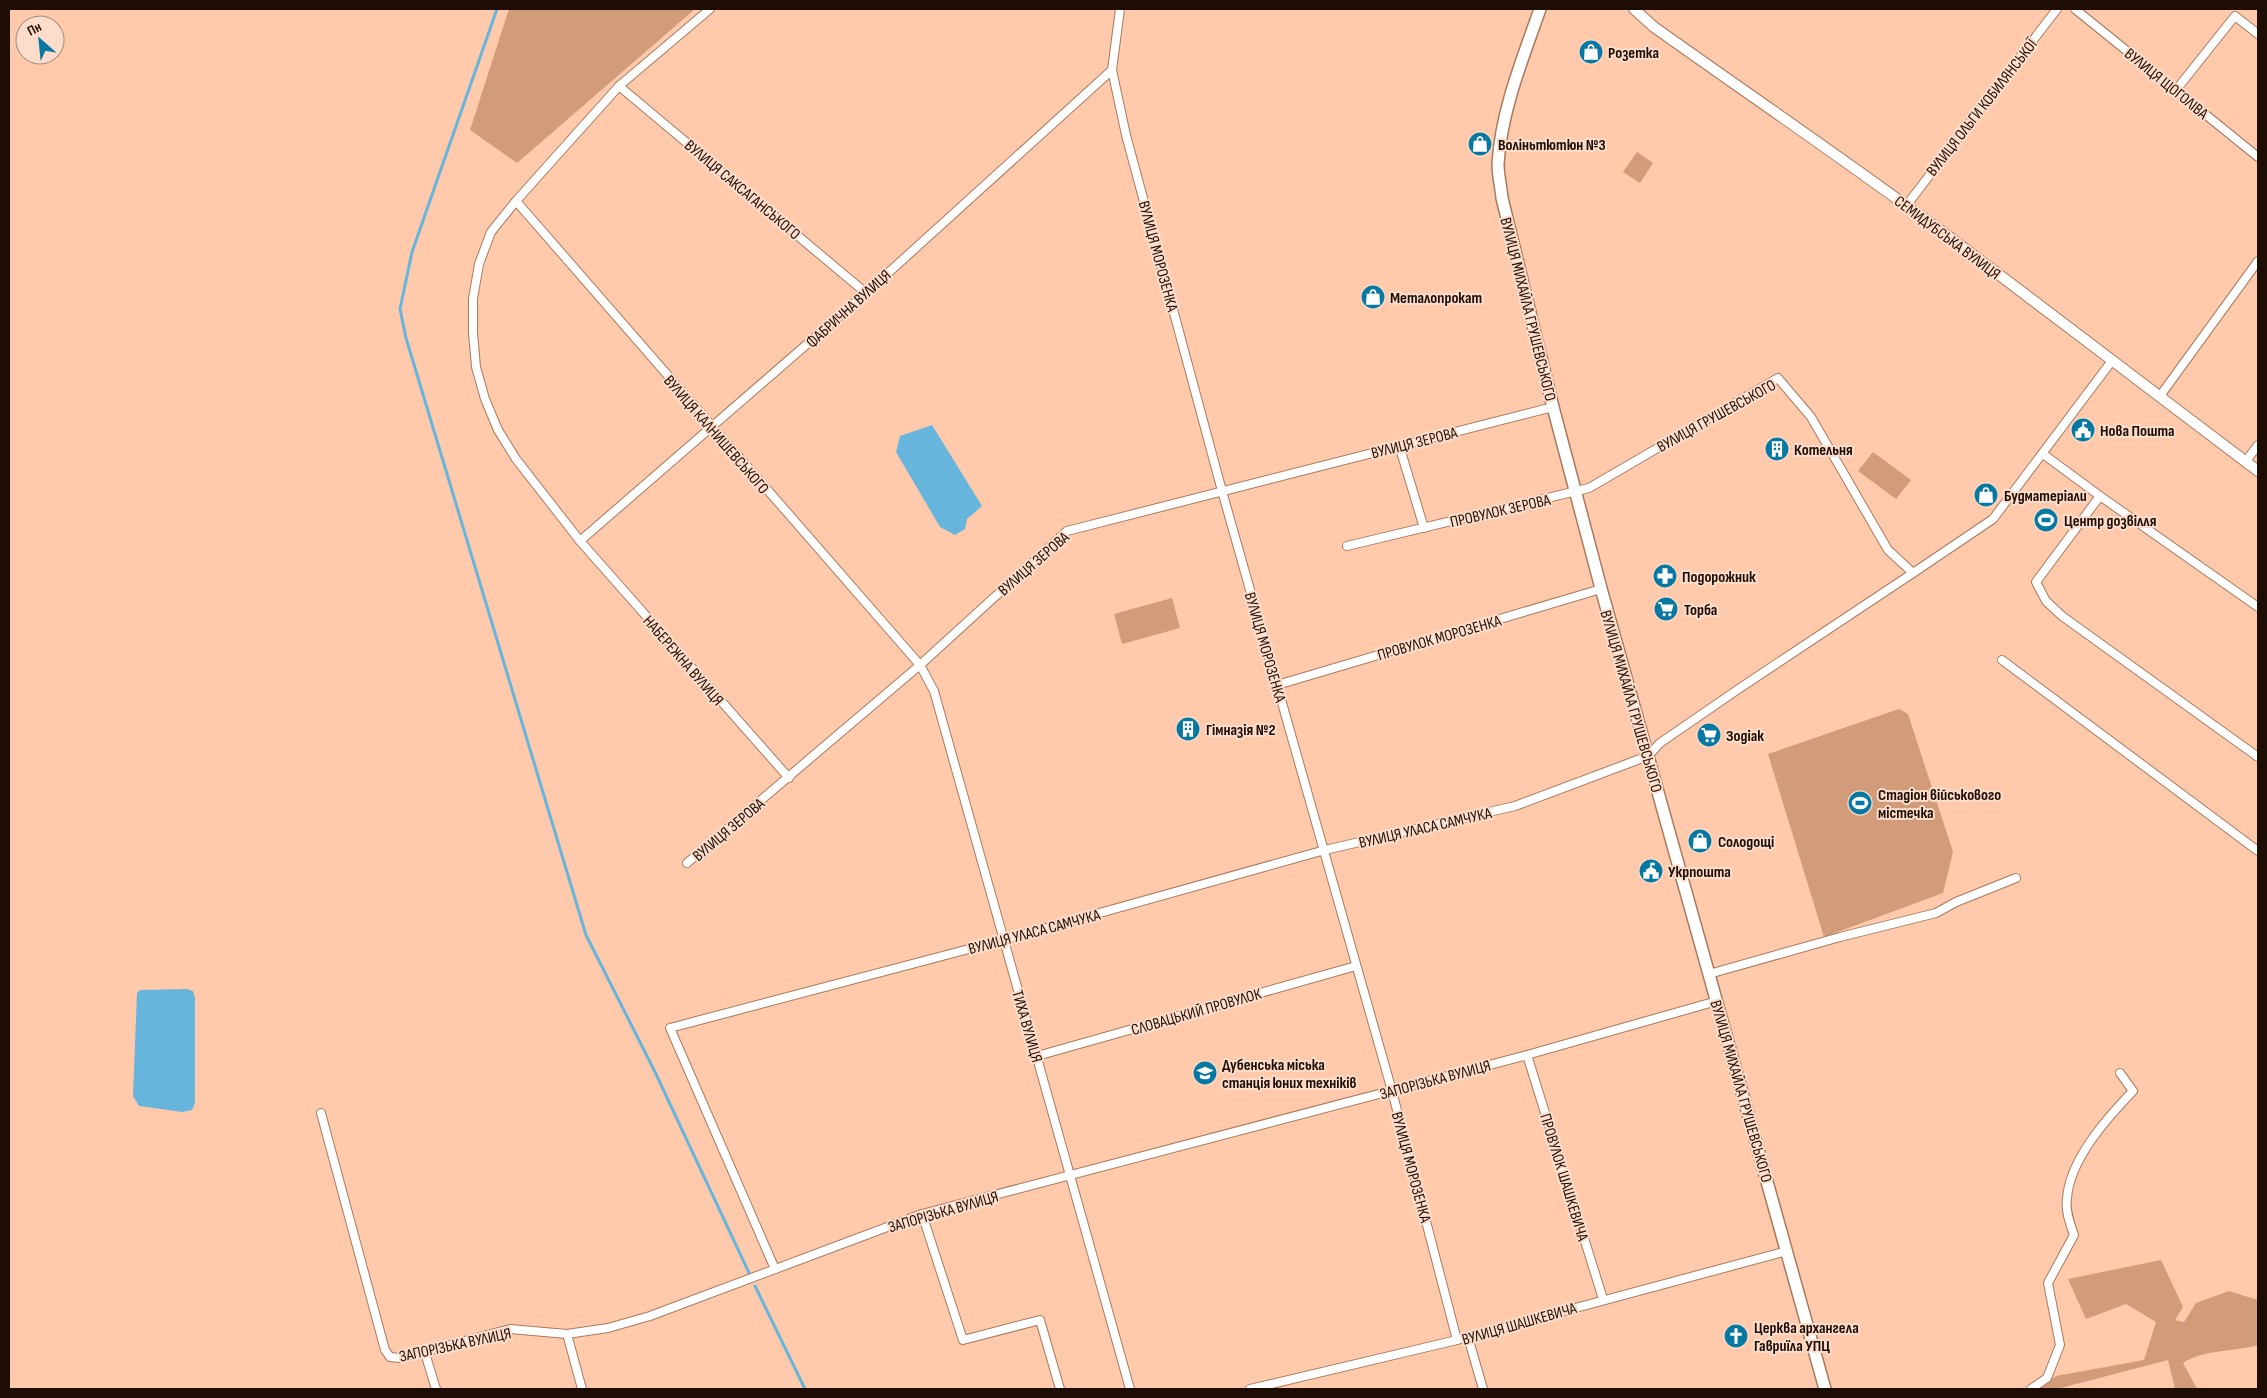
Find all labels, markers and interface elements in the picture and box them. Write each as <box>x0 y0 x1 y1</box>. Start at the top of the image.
north arrow <box>15 15 65 65</box>
text: Пн <box>24 18 44 40</box>
street label: ВУЛИЦЯ ОЛЬГИ КОБИЛЯНСЬКОЇ <box>1923 35 2042 180</box>
shop icon: Розетка <box>1578 39 1604 65</box>
place label: Розетка <box>1608 44 1659 63</box>
street label: ВУЛИЦЯ ЩОГОЛІВА <box>2120 45 2212 124</box>
shop icon: Воліньтютюн №3 <box>1467 131 1493 157</box>
street label: ВУЛИЦЯ САКСАГАНСЬКОГО <box>680 136 804 244</box>
place label: Воліньтютюн №3 <box>1498 136 1606 155</box>
street label: СЕМИДУБСЬКА ВУЛИЦЯ <box>1890 192 2004 284</box>
street label: ВУЛИЦЯ МОРОЗЕНКА <box>1134 199 1181 314</box>
street label: ВУЛИЦЯ МИХАЙЛА ГРУШЕВСЬКОГО <box>1496 216 1560 403</box>
street label: ФАБРИЧНА ВУЛИЦЯ <box>803 266 895 352</box>
shop icon: Металопрокат <box>1360 284 1386 310</box>
place label: Металопрокат <box>1390 289 1482 308</box>
street label: ВУЛИЦЯ КАЛНИШЕВСЬКОГО <box>659 372 773 498</box>
street label: ВУЛИЦЯ ГРУШЕВСЬКОГО <box>1654 376 1779 457</box>
public building icon: Нова Пошта <box>2070 417 2096 443</box>
place label: Нова Пошта <box>2100 422 2175 441</box>
street label: ВУЛИЦЯ ЗЕРОВА <box>1369 424 1460 463</box>
building icon: Котельня <box>1764 436 1790 462</box>
place label: Котельня <box>1794 441 1853 460</box>
shop icon: Будматеріали <box>1973 482 1999 508</box>
place label: Будматеріали <box>2004 487 2087 506</box>
street label: ПРОВУЛОК ЗЕРОВА <box>1448 491 1552 532</box>
sports icon: Центр дозвілля <box>2033 507 2059 533</box>
place label: Центр дозвілля <box>2064 512 2156 531</box>
street label: ВУЛИЦЯ ЗЕРОВА <box>995 528 1074 600</box>
pharmacy icon: Подорожник <box>1652 563 1678 589</box>
place label: Подорожник <box>1682 568 1756 587</box>
street label: ВУЛИЦЯ МОРОЗЕНКА <box>1240 590 1289 705</box>
supermarket icon: Торба <box>1653 596 1679 622</box>
place label: Торба <box>1684 601 1717 620</box>
street label: ВУЛИЦЯ МИХАЙЛА ГРУШЕВСЬКОГО <box>1595 608 1666 795</box>
street label: НАБЕРЕЖНА ВУЛИЦЯ <box>639 612 727 710</box>
street label: ПРОВУЛОК МОРОЗЕНКА <box>1375 612 1504 665</box>
building icon: Гімназія №2 <box>1175 716 1201 742</box>
place label: Гімназія №2 <box>1206 721 1275 740</box>
supermarket icon: Зодіак <box>1696 722 1722 748</box>
place label: Зодіак <box>1726 727 1764 746</box>
place label: Стадіон військового містечка <box>1878 786 2001 823</box>
sports icon: Стадіон військового містечка <box>1847 790 1873 816</box>
street label: ВУЛИЦЯ ЗЕРОВА <box>689 794 769 866</box>
street label: ВУЛИЦЯ УЛАСА САМЧУКА <box>1357 804 1494 853</box>
shop icon: Солодощі <box>1687 828 1713 854</box>
place label: Солодощі <box>1718 833 1774 852</box>
public building icon: Укрпошта <box>1638 858 1664 884</box>
place label: Укрпошта <box>1668 863 1731 882</box>
street label: ВУЛИЦЯ УЛАСА САМЧУКА <box>966 906 1102 959</box>
street label: СЛОВАЦЬКИЙ ПРОВУЛОК <box>1129 985 1265 1040</box>
street label: ТИХА ВУЛИЦЯ <box>1007 988 1046 1065</box>
street label: ВУЛИЦЯ МИХАЙЛА ГРУШЕВСЬКОГО <box>1705 998 1776 1185</box>
place label: Дубенська міська станція юних техніків <box>1222 1056 1357 1093</box>
street label: ЗАПОРІЗЬКА ВУЛИЦЯ <box>1378 1057 1493 1104</box>
school or university icon: Дубенська міська станція юних техніків <box>1192 1060 1218 1086</box>
street label: ВУЛИЦЯ МОРОЗЕНКА <box>1387 1110 1434 1225</box>
street label: ПРОВУЛОК ШАШКЕВИЧА <box>1535 1111 1592 1244</box>
street label: ЗАПОРІЗЬКА ВУЛИЦЯ <box>886 1188 1001 1237</box>
street label: ВУЛИЦЯ ШАШКЕВИЧА <box>1460 1299 1579 1350</box>
place label: Церква архангела Гавриїла УПЦ <box>1754 1319 1859 1356</box>
church icon: Церква архангела Гавриїла УПЦ <box>1723 1323 1749 1349</box>
street label: ЗАПОРІЗЬКА ВУЛИЦЯ <box>398 1324 513 1367</box>

